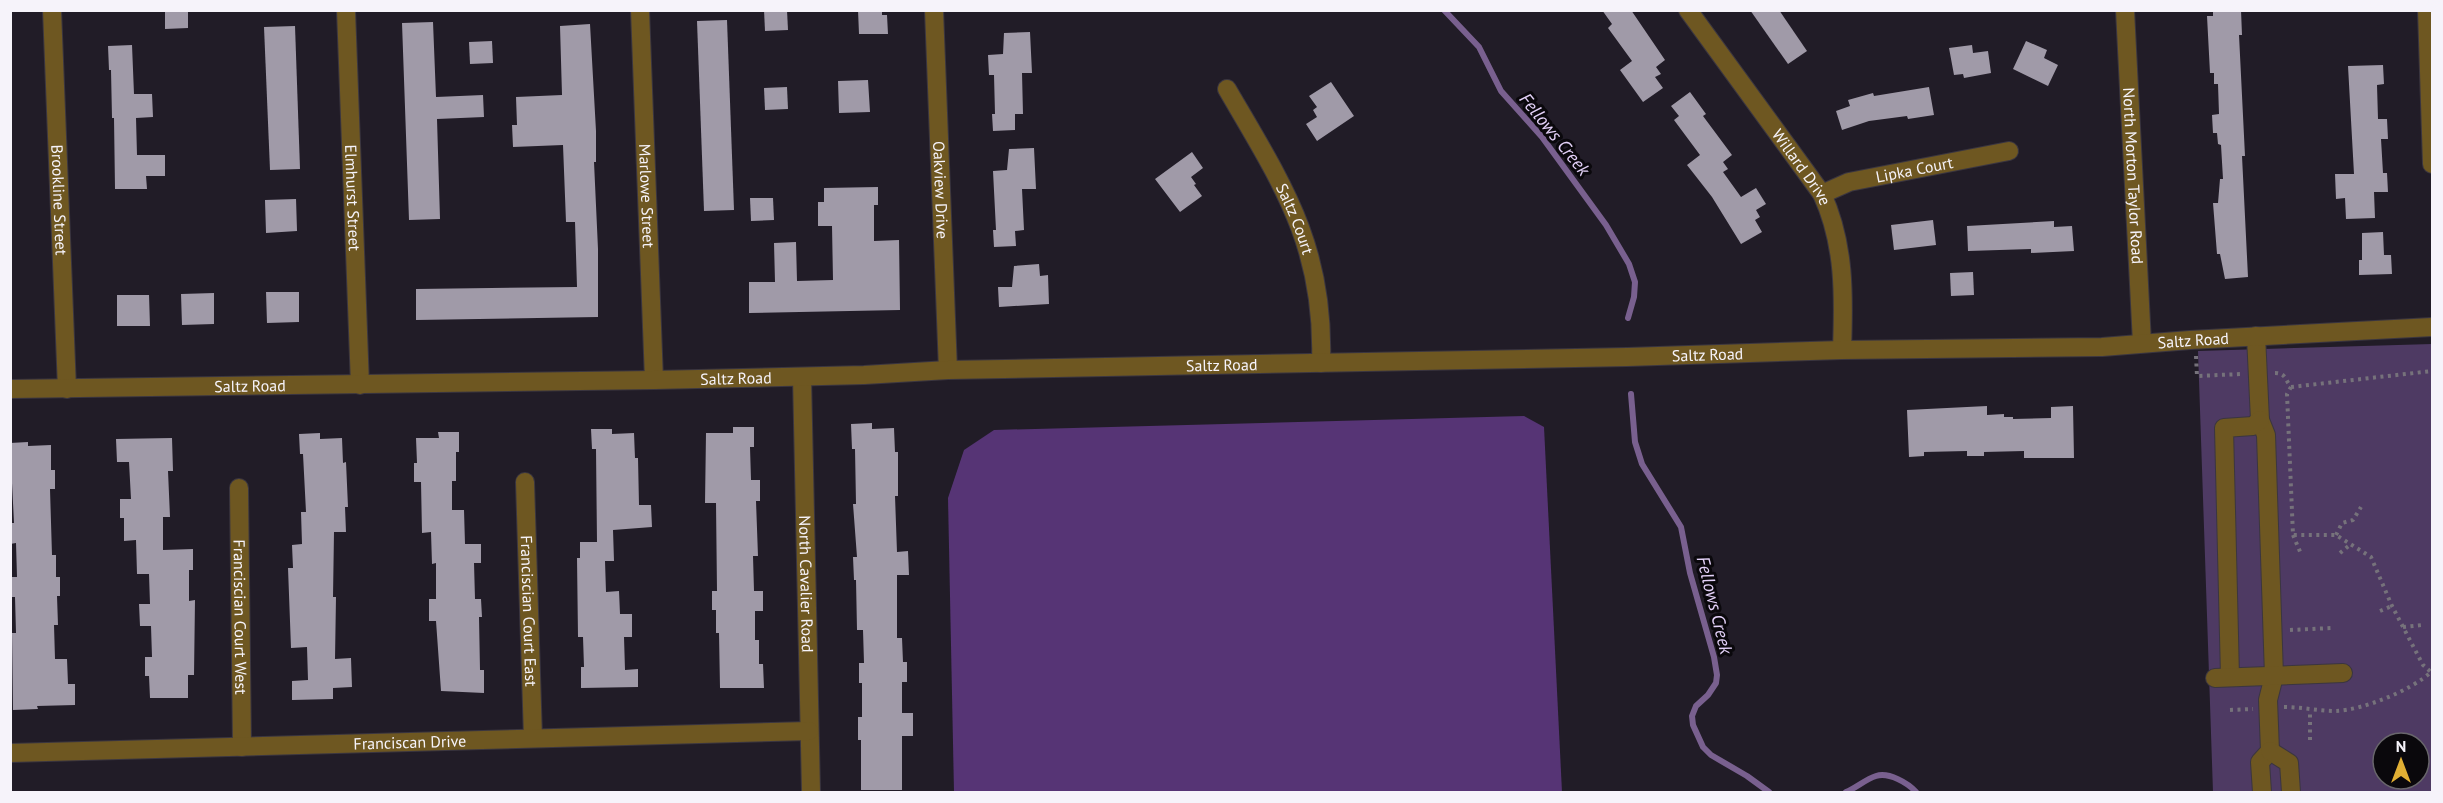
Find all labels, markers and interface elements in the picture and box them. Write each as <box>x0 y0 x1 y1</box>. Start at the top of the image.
street label: North Morton Taylor Road <box>2119 87 2148 265</box>
water label: Fellows Creek <box>1515 88 1596 181</box>
street label: Willard Drive <box>1768 125 1836 208</box>
street label: Oakview Drive <box>929 141 953 239</box>
street label: Marlowe Street <box>635 143 659 249</box>
street label: Brookline Street <box>47 144 72 256</box>
street label: Elmhurst Street <box>341 144 365 252</box>
street label: Lipka Court <box>1874 152 1955 187</box>
street label: Saltz Court <box>1272 180 1318 257</box>
street label: Saltz Road <box>2157 328 2229 353</box>
street label: Saltz Road <box>1672 343 1744 366</box>
street label: Saltz Road <box>1186 354 1258 375</box>
street label: Saltz Road <box>700 367 772 389</box>
street label: Saltz Road <box>214 375 286 396</box>
street label: North Cavalier Road <box>795 515 818 653</box>
street label: Franciscian Court East <box>517 535 541 687</box>
street label: Franciscian Court West <box>230 539 251 695</box>
water label: Fellows Creek <box>1692 554 1738 657</box>
street label: Franciscan Drive <box>353 730 467 754</box>
north arrow <box>2371 731 2431 791</box>
text: N <box>2396 736 2406 756</box>

